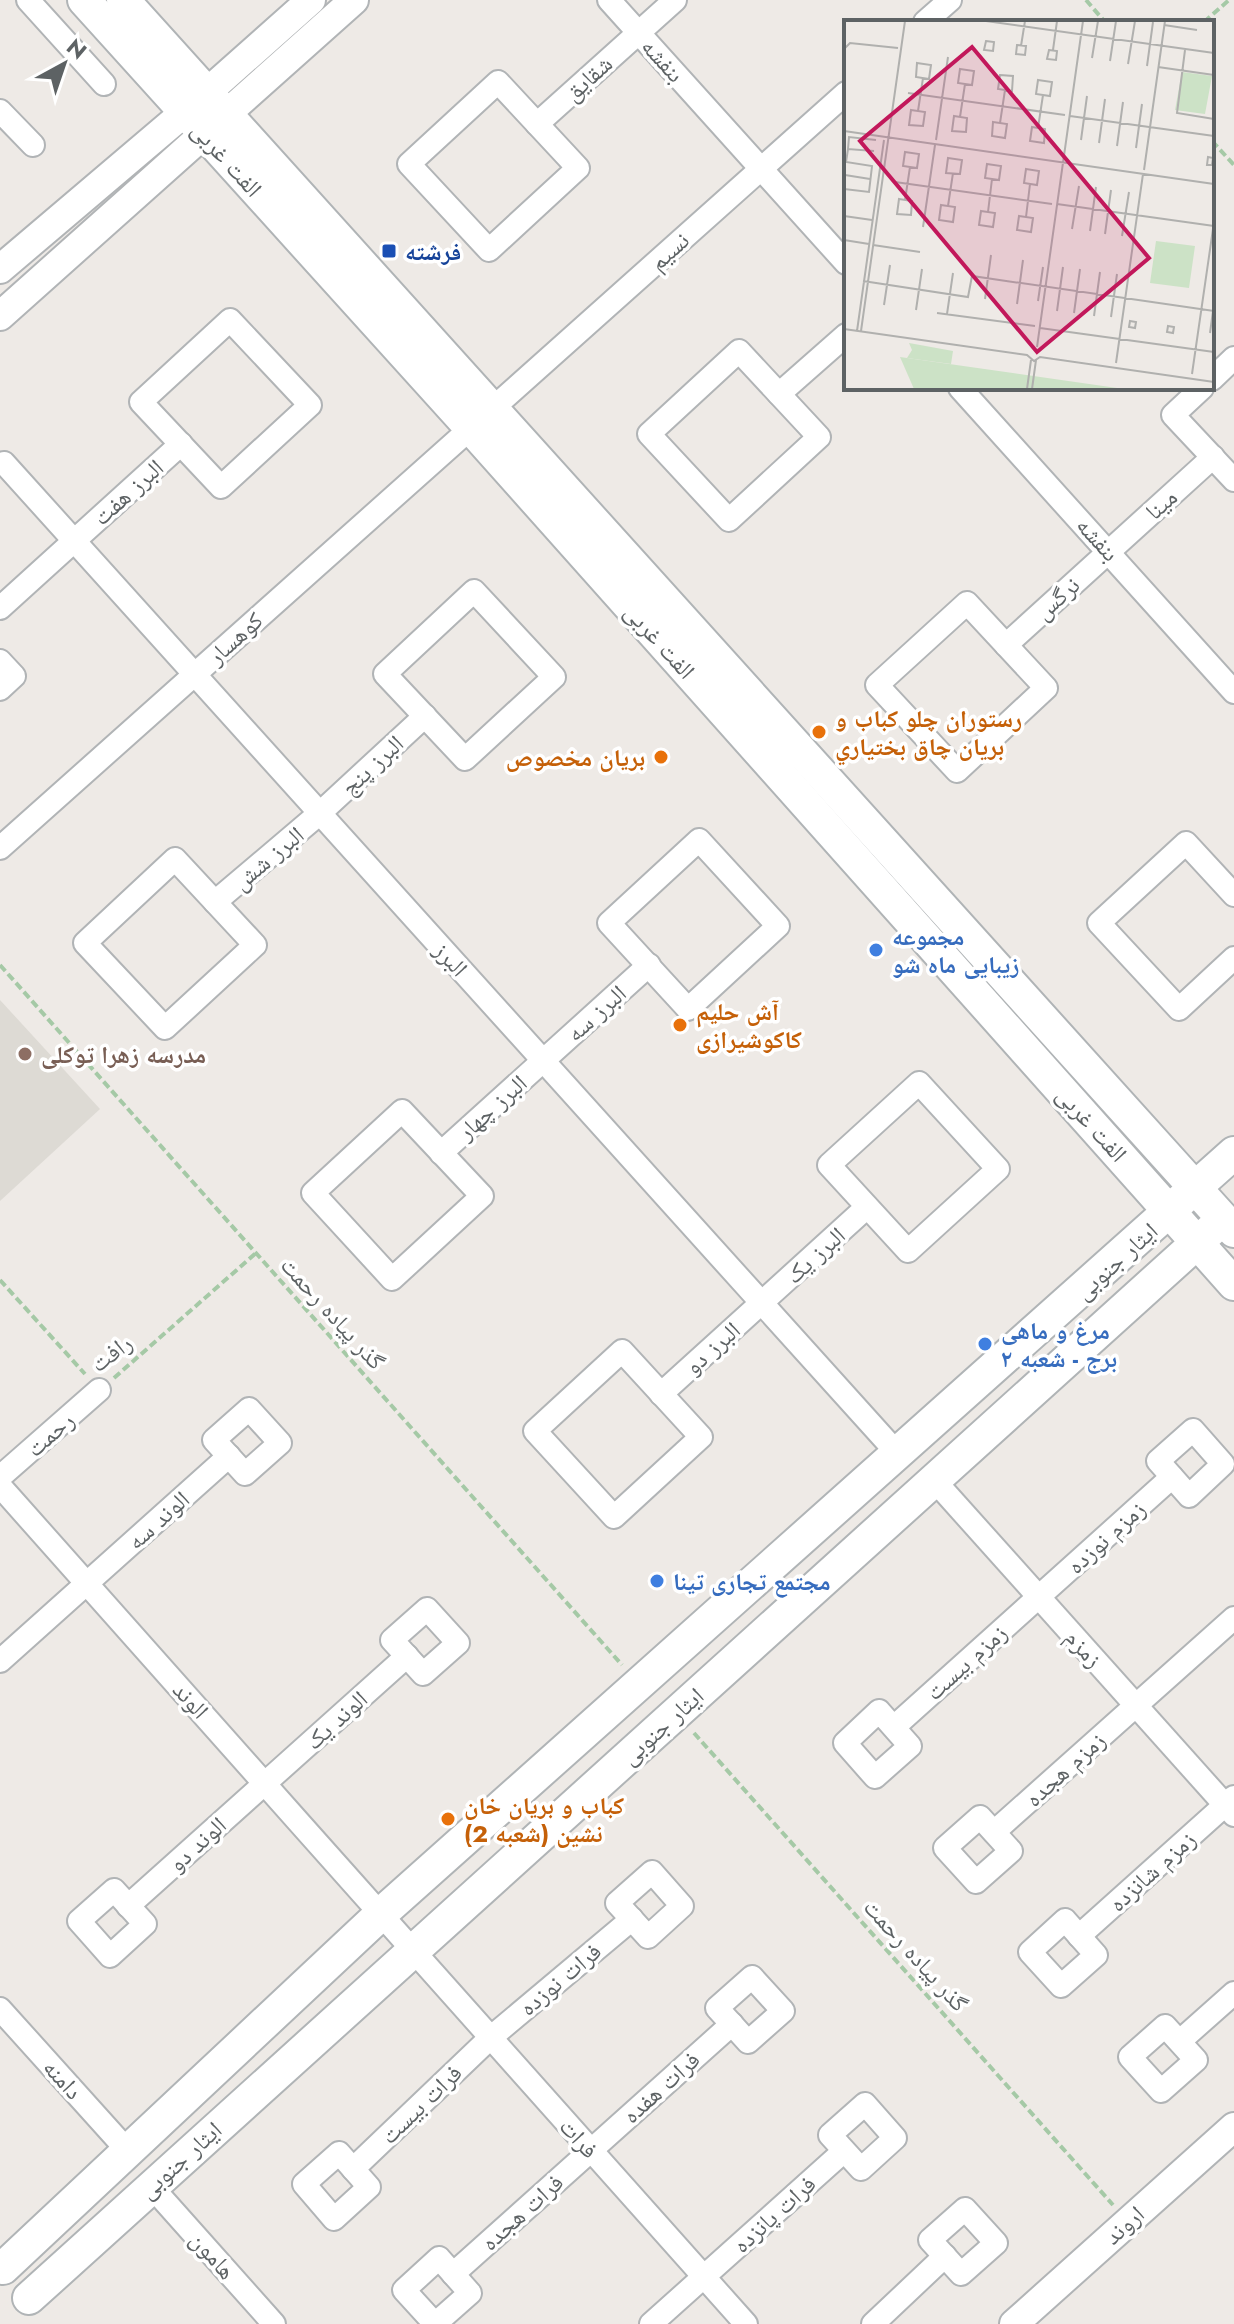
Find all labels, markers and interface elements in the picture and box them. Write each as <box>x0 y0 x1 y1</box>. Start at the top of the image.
inset map <box>844 20 1214 390</box>
north arrow <box>24 24 104 104</box>
street label: بنفشه <box>633 30 693 90</box>
text: N <box>60 31 94 67</box>
street label: شقایق <box>556 47 620 109</box>
street label: الفت غربی <box>183 113 271 205</box>
street label: نسیم <box>641 223 697 279</box>
place label: فرشته <box>405 234 461 269</box>
marker: فرشته <box>380 242 398 260</box>
street label: البرز هفت <box>85 451 171 533</box>
street label: مینا <box>1137 480 1185 528</box>
street label: بنفشه <box>1068 509 1128 569</box>
street label: نرگس <box>1026 568 1088 628</box>
street label: الفت غربی <box>616 595 704 687</box>
street label: کوهسار <box>199 603 271 673</box>
place label: رستوران چلو كباب و بريان چاق بختياري <box>835 701 1022 765</box>
marker: رستوران چلو كباب و بريان چاق بختياري <box>810 723 828 741</box>
street label: البرز پنج <box>333 727 411 803</box>
place label: بریان مخصوص <box>506 740 645 775</box>
marker: بریان مخصوص <box>652 748 670 766</box>
street label: البرز شش <box>225 818 311 898</box>
place label: مجموعه زیبایی ماه شو <box>892 919 1019 982</box>
street label: البرز <box>425 933 476 984</box>
marker: مجموعه زیبایی ماه شو <box>867 941 885 959</box>
street label: البرز سه <box>558 976 634 1050</box>
place label: آش حلیم کاکوشیرازی <box>696 994 802 1057</box>
marker: آش حلیم کاکوشیرازی <box>671 1016 689 1034</box>
place label: مدرسه زهرا توکلی <box>41 1037 206 1072</box>
marker: مدرسه زهرا توکلی <box>16 1045 34 1063</box>
street label: البرز چهار <box>448 1066 535 1149</box>
street label: الفت غربی <box>1048 1078 1136 1170</box>
street label: ایثار جنوبی <box>1066 1214 1166 1308</box>
street label: البرز یک <box>777 1218 853 1292</box>
street label: گذر پیاده رحمت <box>273 1249 393 1377</box>
street label: البرز دو <box>676 1313 748 1383</box>
place label: مرغ و ماهی برج - شعبه ۲ <box>1001 1313 1117 1376</box>
street label: رافت <box>83 1326 139 1380</box>
marker: مرغ و ماهی برج - شعبه ۲ <box>976 1335 994 1353</box>
street label: رحمت <box>18 1403 82 1465</box>
street label: الوند سه <box>119 1482 197 1558</box>
street label: زمزم نوزده <box>1059 1492 1153 1582</box>
place label: مجتمع تجاری تینا <box>673 1564 831 1599</box>
marker: مجتمع تجاری تینا <box>648 1572 666 1590</box>
street label: زمزم بیست <box>917 1616 1015 1708</box>
street label: زمزم <box>1057 1621 1111 1675</box>
street label: الوند <box>165 1673 217 1727</box>
street label: ایثار جنوبی <box>612 1679 712 1773</box>
street label: الوند یک <box>297 1682 375 1758</box>
street label: زمزم هجده <box>1017 1723 1113 1815</box>
place label: کباب و بریان خان نشین (شعبه 2) <box>464 1788 624 1851</box>
street label: الوند دو <box>160 1808 234 1880</box>
marker: کباب و بریان خان نشین (شعبه 2) <box>439 1810 457 1828</box>
street label: زمزم شانزده <box>1101 1822 1203 1920</box>
street label: گذر پیاده رحمت <box>856 1891 976 2019</box>
street label: فرات نوزده <box>511 1934 609 2024</box>
street label: فرات هفده <box>614 2043 708 2131</box>
street label: دامنه <box>35 2051 91 2107</box>
street label: فرات بیست <box>372 2056 470 2152</box>
street label: فرات <box>551 2110 607 2166</box>
street label: ایثار جنوبی <box>130 2113 230 2207</box>
street label: فرات هجده <box>473 2165 571 2259</box>
street label: فرات پانزده <box>725 2167 823 2261</box>
street label: اروند <box>1096 2197 1152 2253</box>
street label: هامون <box>182 2223 244 2287</box>

